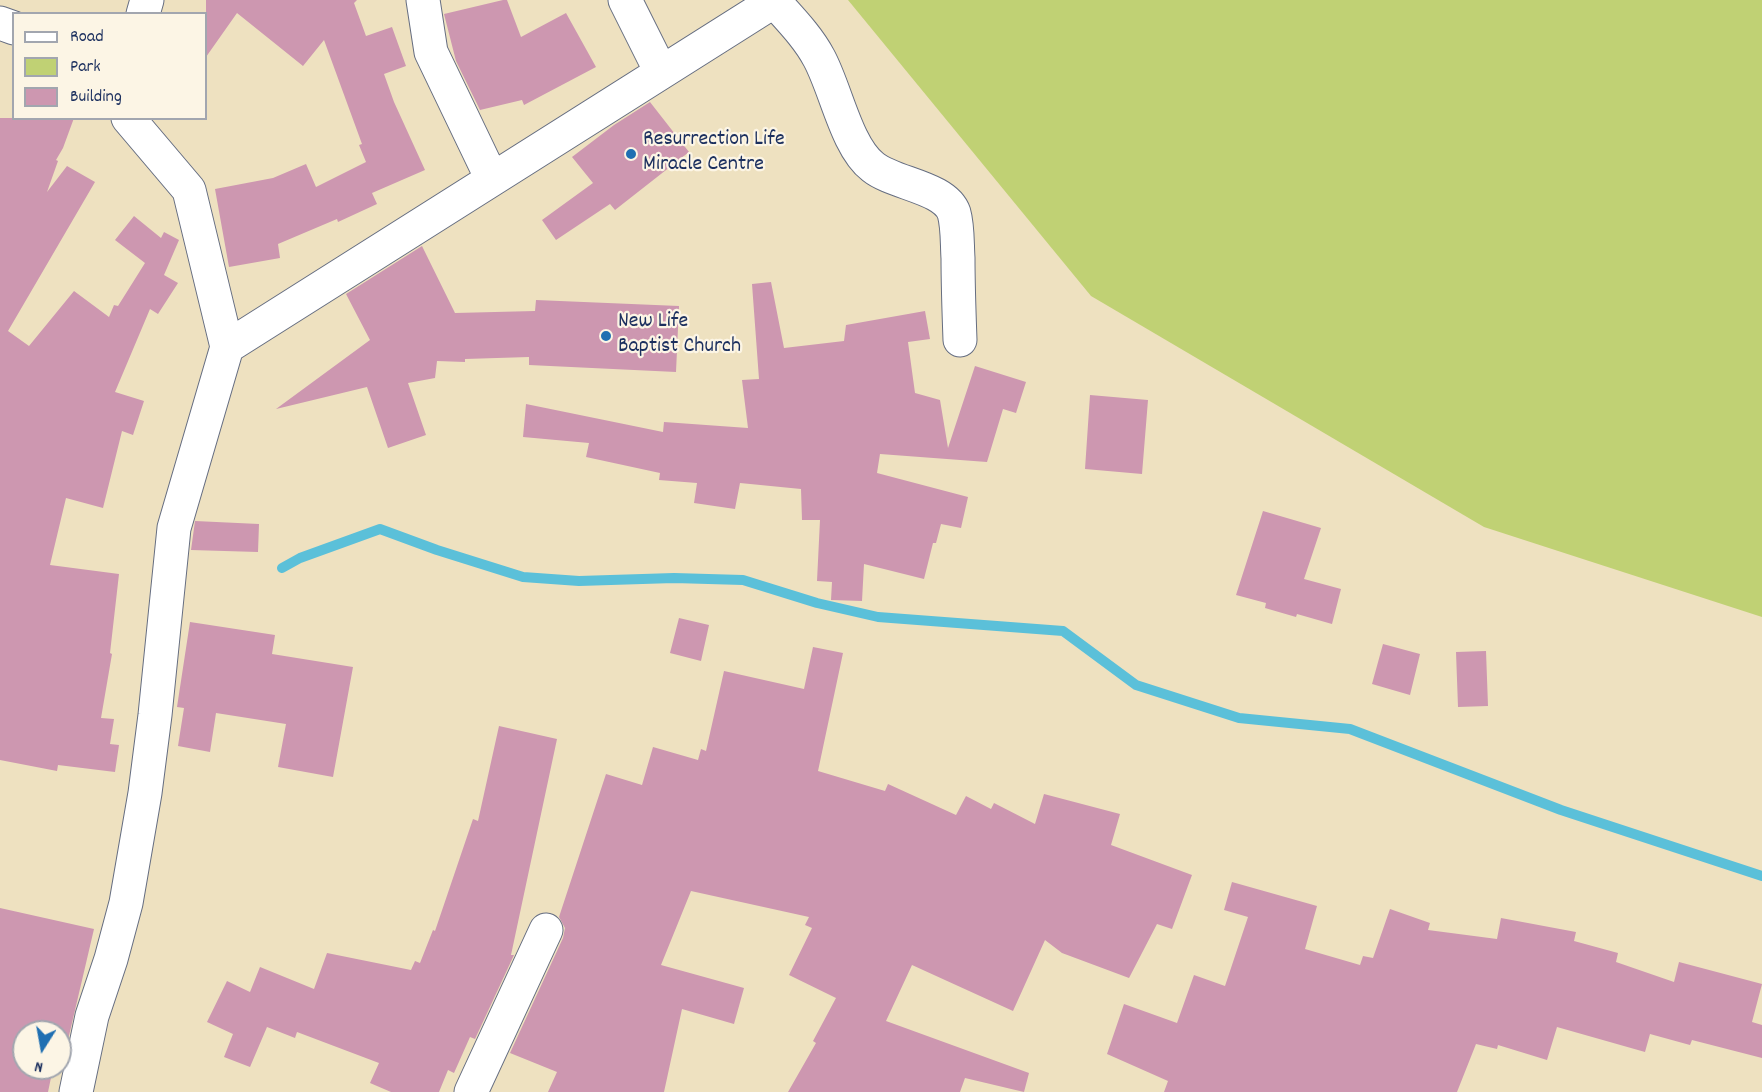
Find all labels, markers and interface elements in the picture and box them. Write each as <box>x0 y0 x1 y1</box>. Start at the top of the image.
legend <box>12 12 207 120</box>
text: Road <box>70 25 104 50</box>
text: Park <box>70 55 101 80</box>
text: Building <box>70 85 122 110</box>
place label: Resurrection Life Miracle Centre <box>643 128 785 180</box>
marker: Resurrection Life Miracle Centre <box>624 147 638 161</box>
place label: New Life Baptist Church <box>618 310 741 362</box>
marker: New Life Baptist Church <box>599 329 613 343</box>
north arrow <box>12 1020 72 1080</box>
text: N <box>33 1054 45 1078</box>

